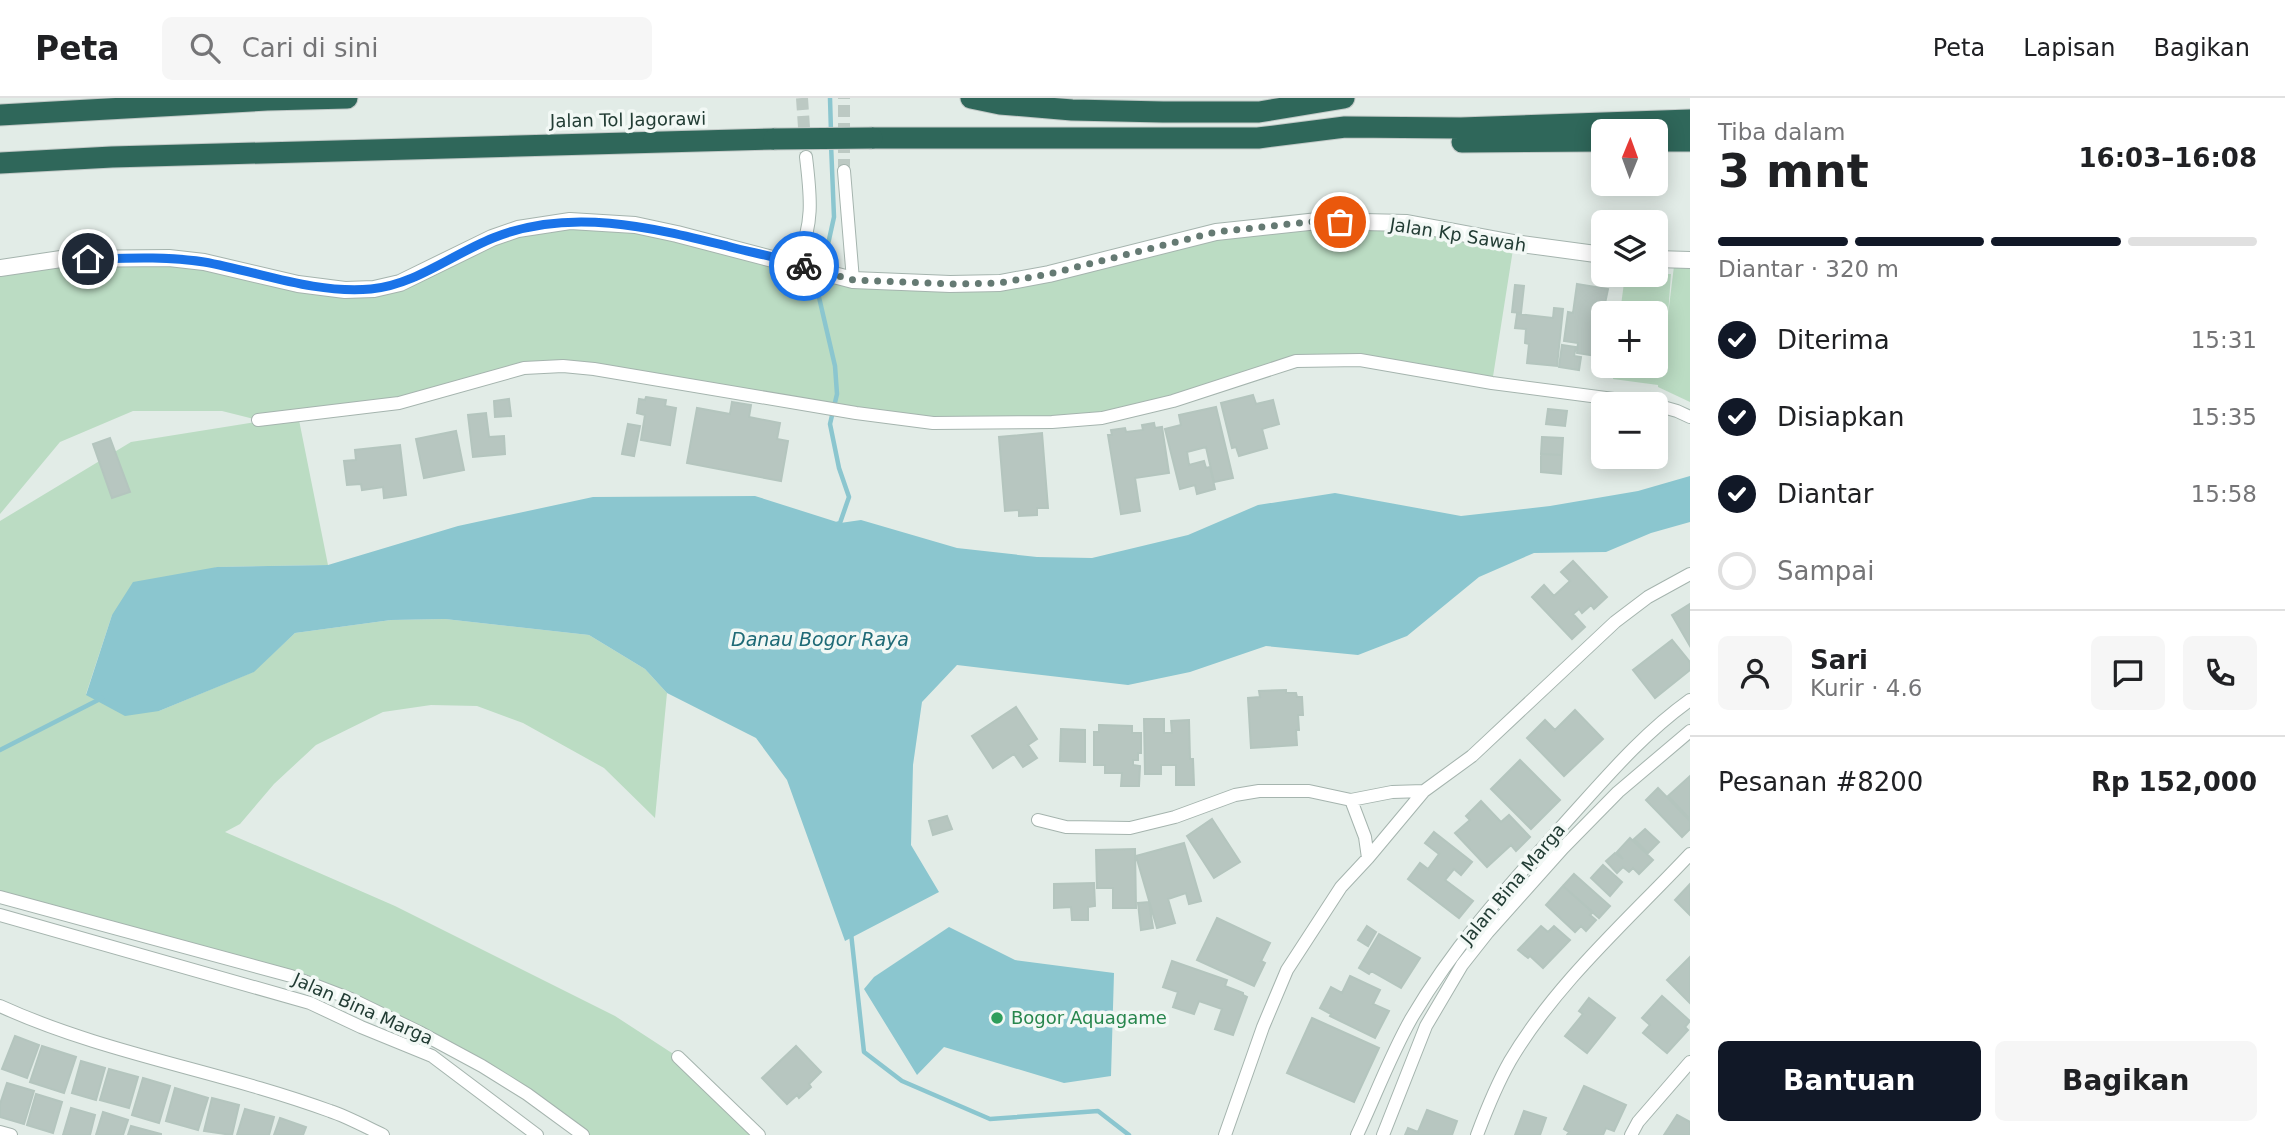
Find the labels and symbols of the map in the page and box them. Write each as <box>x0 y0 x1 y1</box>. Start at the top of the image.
street label: Jalan Tol Jagorawi <box>549 108 706 131</box>
north arrow <box>1591 119 1668 196</box>
pin <box>1310 192 1370 252</box>
street label: Jalan Kp Sawah <box>1387 213 1528 256</box>
pin <box>58 229 118 289</box>
courier <box>769 231 839 301</box>
water label: Danau Bogor Raya <box>731 628 909 650</box>
street label: Jalan Bina Marga <box>1455 819 1569 949</box>
street label: Jalan Bina Marga <box>289 968 437 1049</box>
place label: Bogor Aquagame <box>1011 1007 1167 1028</box>
marker: Bogor Aquagame <box>989 1010 1005 1026</box>

